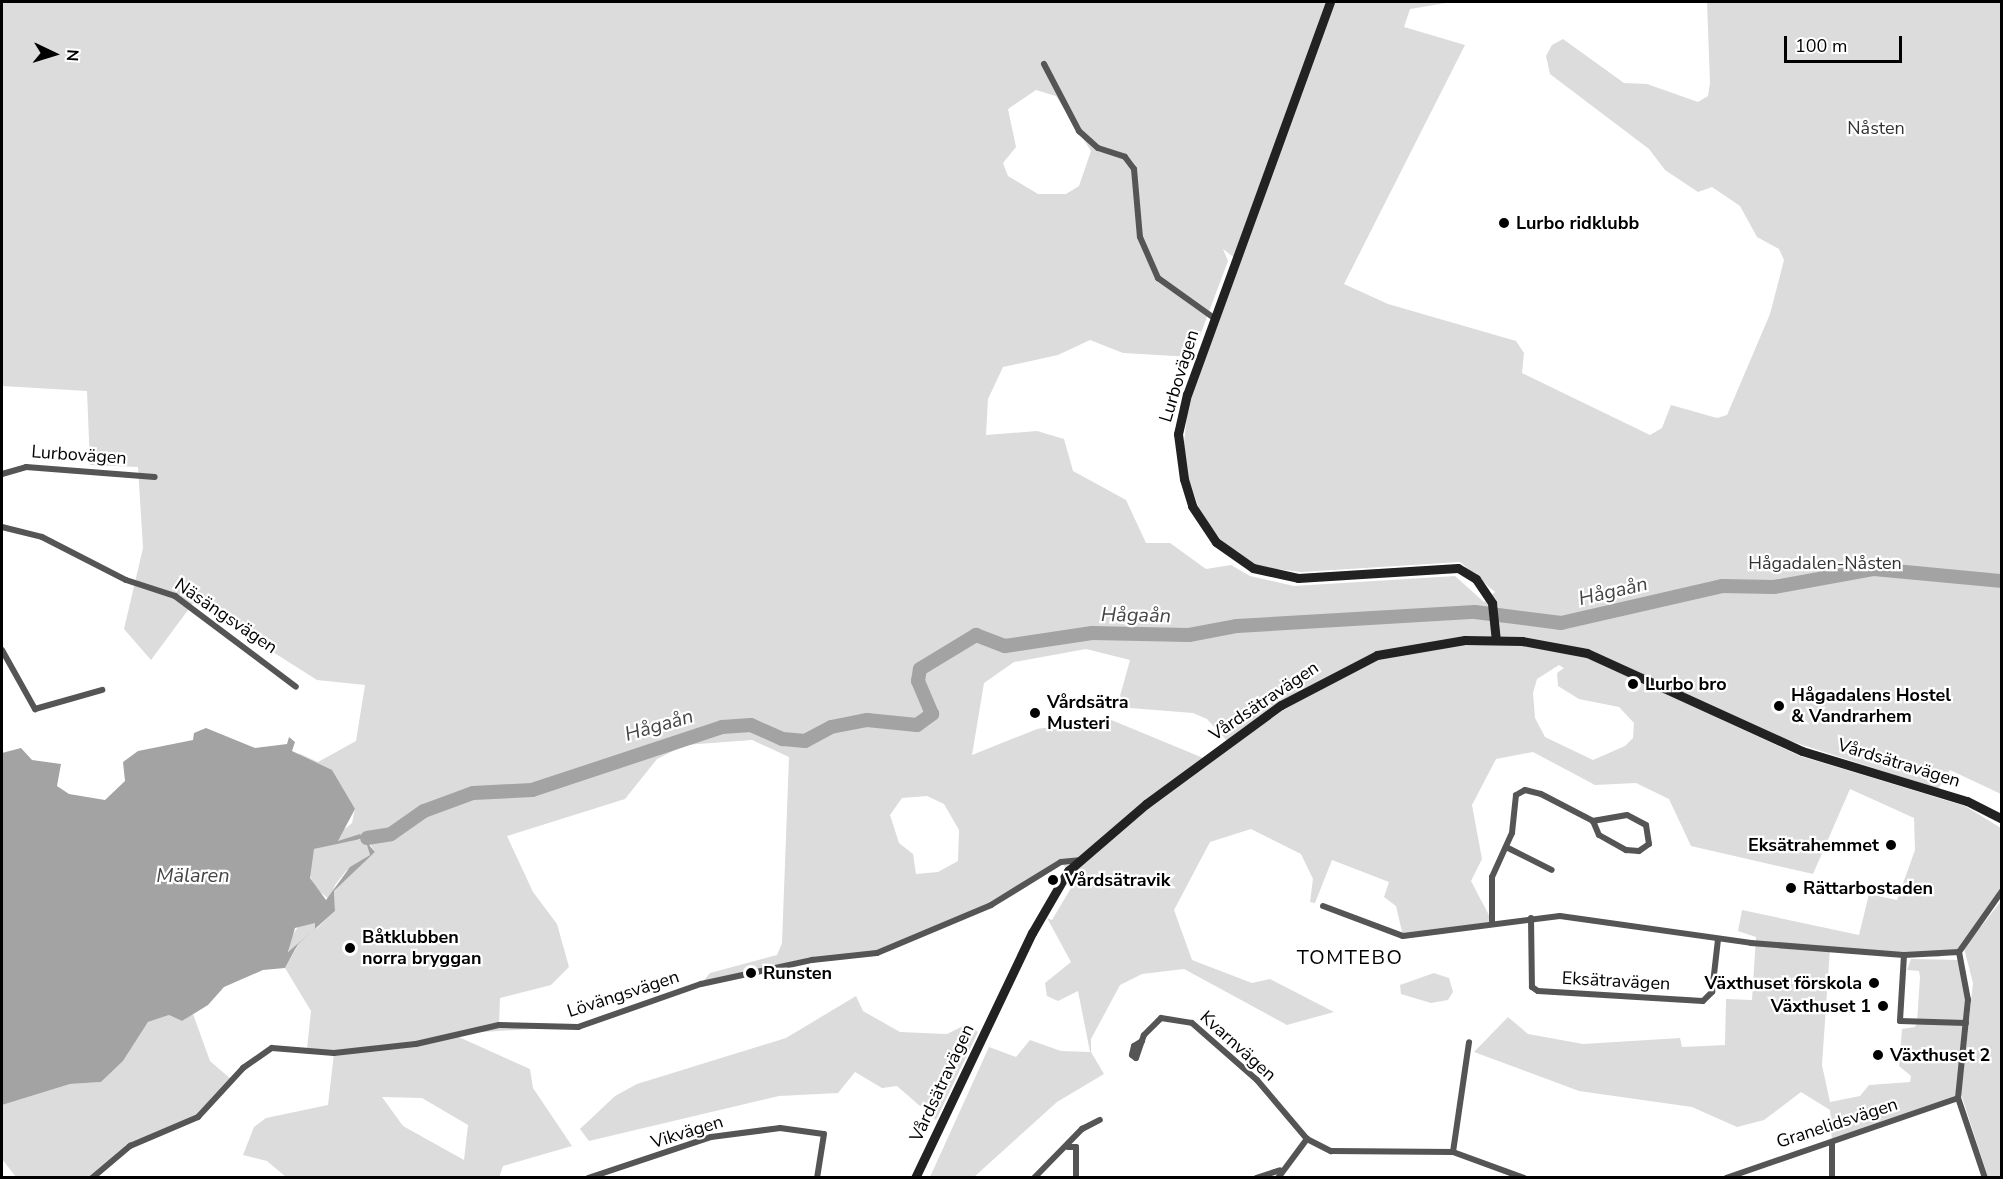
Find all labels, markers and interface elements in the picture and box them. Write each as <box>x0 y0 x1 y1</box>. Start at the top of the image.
north arrow <box>24 24 84 84</box>
scale bar <box>1787 24 1906 62</box>
text: 100 m <box>1795 34 1847 58</box>
text: N <box>61 49 83 62</box>
park label: Nåsten <box>1847 117 1905 139</box>
place label: Lurbo ridklubb <box>1516 212 1639 234</box>
marker: Lurbo ridklubb <box>1497 216 1511 230</box>
street label: Lurbovägen <box>1155 327 1203 425</box>
street label: Lurbovägen <box>31 441 127 469</box>
park label: Hågadalen-Nåsten <box>1748 552 1902 574</box>
water label: Hågaån <box>1576 571 1650 611</box>
street label: Näsängsvägen <box>171 574 281 658</box>
water label: Hågaån <box>1101 602 1171 628</box>
street label: Vårdsätravägen <box>1205 657 1323 745</box>
place label: Lurbo bro <box>1645 673 1727 695</box>
marker: Lurbo bro <box>1626 677 1640 691</box>
place label: Hågadalens Hostel & Vandrarhem <box>1791 685 1951 728</box>
place label: Vårdsätra Musteri <box>1047 692 1129 734</box>
marker: Hågadalens Hostel & Vandrarhem <box>1772 699 1786 713</box>
water label: Hågaån <box>622 704 696 746</box>
marker: Vårdsätra Musteri <box>1028 706 1042 720</box>
street label: Vårdsätravägen <box>1835 734 1963 792</box>
place label: Eksätrahemmet <box>1748 834 1879 856</box>
marker: Eksätrahemmet <box>1884 838 1898 852</box>
water label: Mälaren <box>156 863 230 887</box>
place label: Vårdsätravik <box>1065 869 1170 891</box>
marker: Vårdsätravik <box>1046 873 1060 887</box>
place label: Rättarbostaden <box>1803 877 1933 899</box>
marker: Rättarbostaden <box>1784 881 1798 895</box>
place label: Båtklubben norra bryggan <box>362 927 481 970</box>
marker: Båtklubben norra bryggan <box>343 941 357 955</box>
district label: TOMTEBO <box>1297 945 1403 969</box>
place label: Runsten <box>763 962 832 984</box>
street label: Lövängsvägen <box>564 966 682 1022</box>
marker: Runsten <box>744 966 758 980</box>
street label: Eksätravägen <box>1561 967 1671 995</box>
place label: Växthuset förskola <box>1705 972 1862 994</box>
marker: Växthuset förskola <box>1867 976 1881 990</box>
place label: Växthuset 1 <box>1771 995 1871 1017</box>
marker: Växthuset 1 <box>1876 999 1890 1013</box>
street label: Kvarnvägen <box>1195 1006 1281 1086</box>
street label: Vårdsätravägen <box>905 1021 979 1145</box>
place label: Växthuset 2 <box>1890 1044 1990 1066</box>
marker: Växthuset 2 <box>1871 1048 1885 1062</box>
street label: Granelidsvägen <box>1774 1093 1900 1153</box>
street label: Vikvägen <box>648 1111 726 1153</box>

